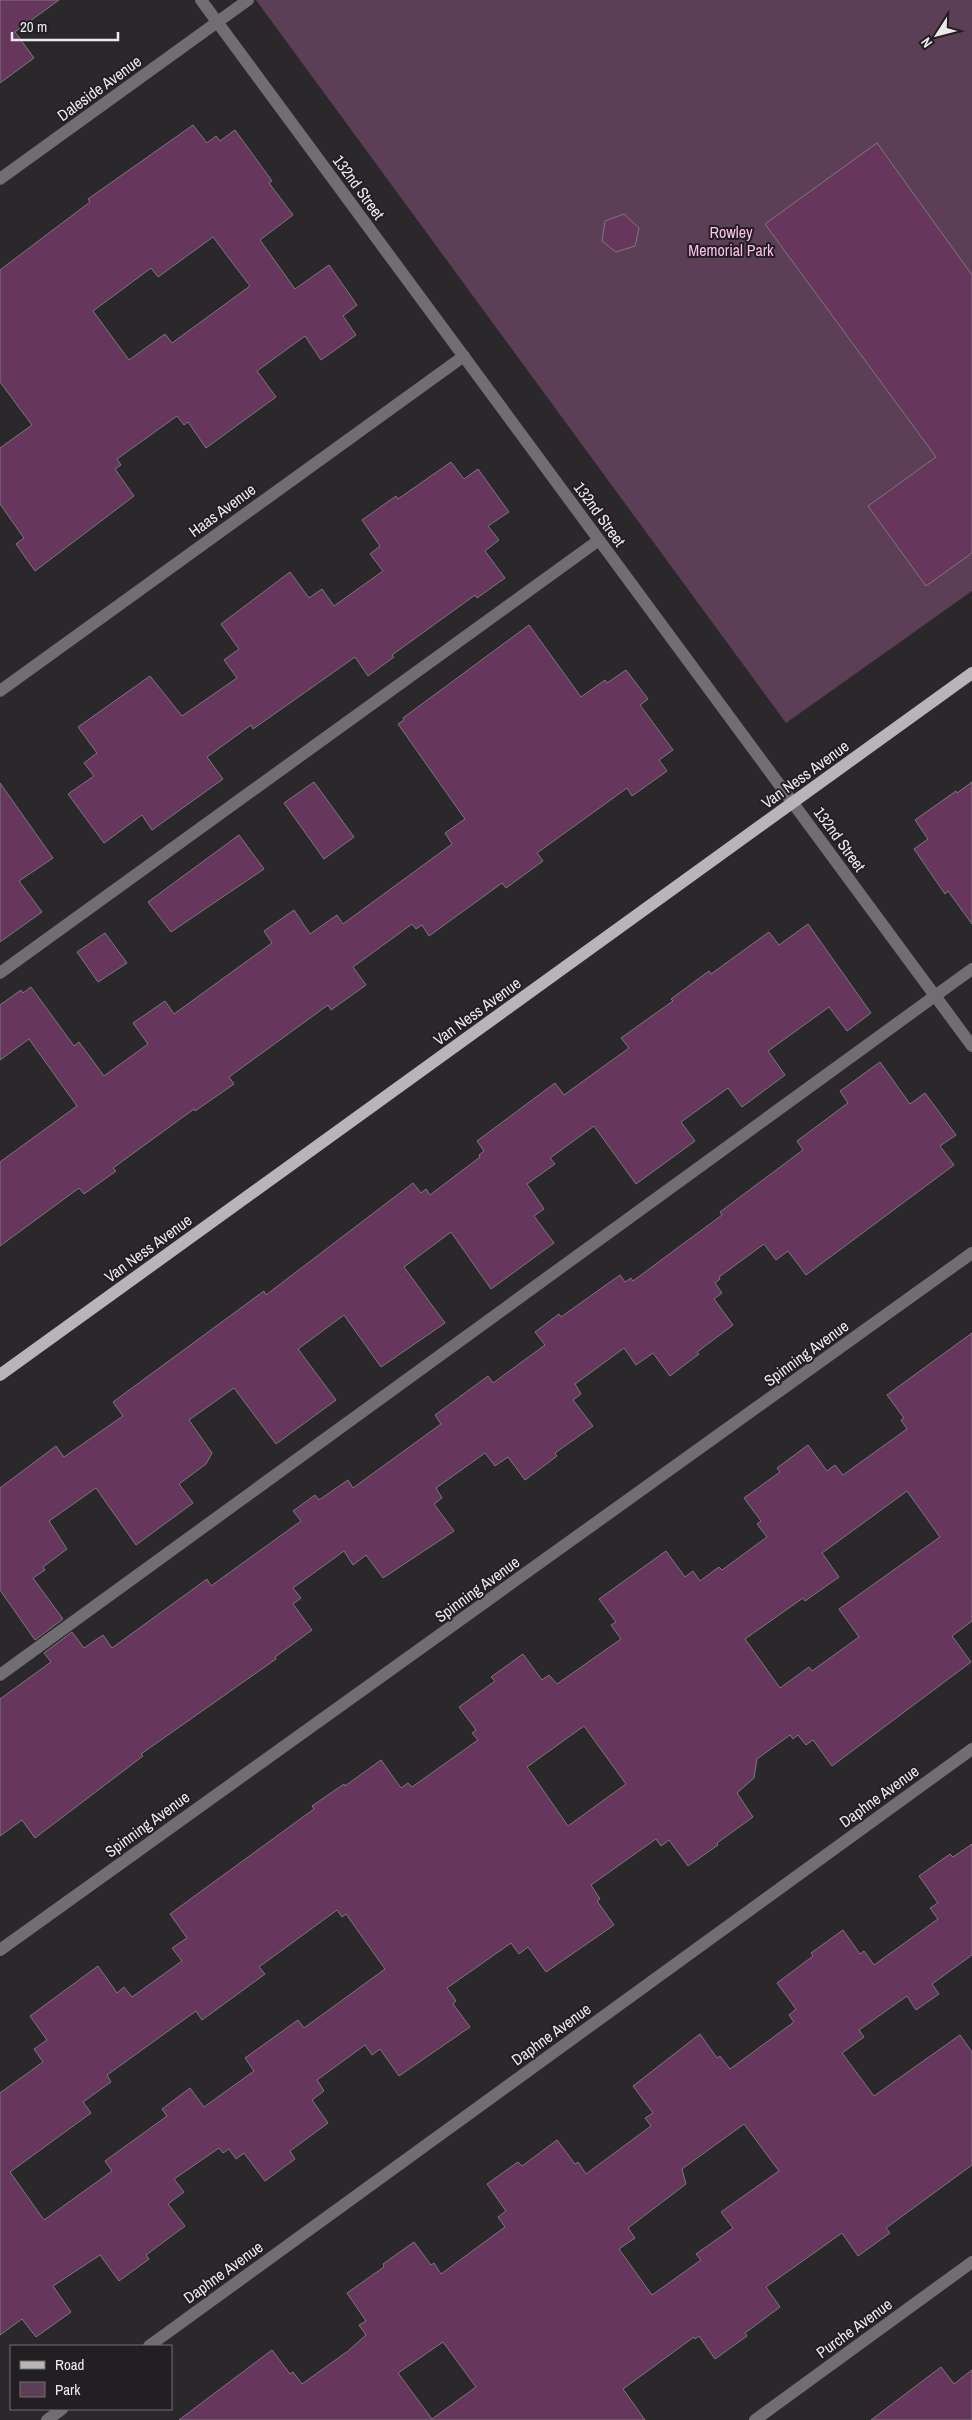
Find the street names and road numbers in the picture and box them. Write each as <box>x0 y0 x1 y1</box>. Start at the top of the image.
street label: Daleside Avenue <box>52 50 146 126</box>
street label: 132nd Street <box>328 150 390 224</box>
street label: 132nd Street <box>569 477 631 551</box>
street label: Haas Avenue <box>184 478 260 542</box>
street label: Van Ness Avenue <box>757 735 853 813</box>
street label: 132nd Street <box>809 802 871 876</box>
street label: Van Ness Avenue <box>429 972 525 1050</box>
street label: Van Ness Avenue <box>100 1209 196 1287</box>
street label: Spinning Avenue <box>759 1315 853 1391</box>
street label: Spinning Avenue <box>430 1551 524 1627</box>
street label: Daphne Avenue <box>835 1760 923 1832</box>
street label: Spinning Avenue <box>100 1786 194 1862</box>
street label: Daphne Avenue <box>507 1998 595 2070</box>
street label: Daphne Avenue <box>179 2236 267 2308</box>
street label: Purche Avenue <box>812 2293 896 2363</box>

